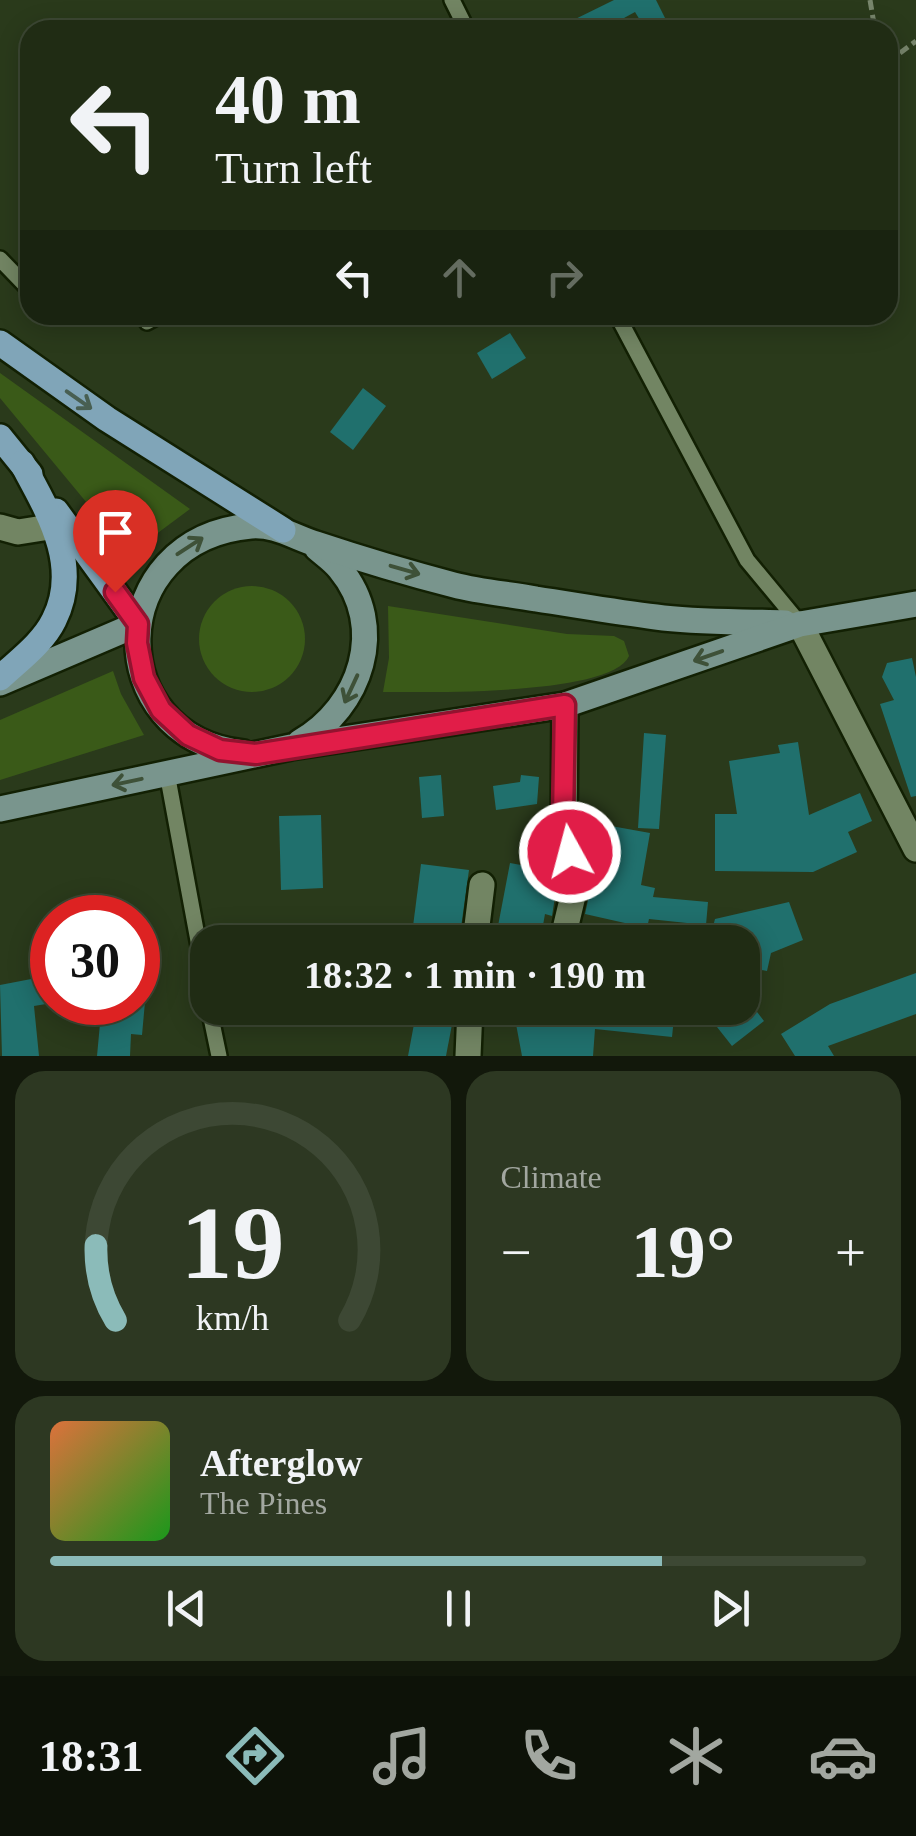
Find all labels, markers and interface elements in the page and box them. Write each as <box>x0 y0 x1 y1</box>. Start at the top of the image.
icon: left <box>50 60 180 190</box>
text: 40 m <box>215 61 361 138</box>
text: Turn left <box>215 143 372 193</box>
icon: left <box>327 250 382 305</box>
icon: ahead <box>432 250 487 305</box>
icon: right <box>537 250 592 305</box>
one-way arrow <box>65 389 92 410</box>
pin <box>73 490 158 593</box>
icon: arrive <box>88 505 143 560</box>
one-way arrow <box>176 536 204 556</box>
one-way arrow <box>388 562 420 580</box>
one-way arrow <box>692 648 724 666</box>
one-way arrow <box>340 674 359 704</box>
one-way arrow <box>111 774 143 792</box>
position arrow <box>518 800 622 904</box>
speed limit sign: 30 <box>30 895 160 1025</box>
text: 18:32 · 1 min · 190 m <box>304 954 646 996</box>
text: Climate <box>501 1159 602 1195</box>
text: 19 <box>181 1185 285 1300</box>
text: 19° <box>631 1210 736 1293</box>
text: − <box>501 1222 532 1283</box>
text: + <box>835 1222 866 1283</box>
text: km/h <box>196 1298 270 1338</box>
text: Afterglow <box>200 1442 362 1484</box>
text: The Pines <box>200 1485 327 1521</box>
icon: previous <box>159 1581 214 1636</box>
icon: pause <box>431 1581 486 1636</box>
icon: next <box>703 1581 758 1636</box>
icon: directions <box>220 1721 290 1791</box>
icon: music <box>367 1721 437 1791</box>
icon: phone <box>514 1721 584 1791</box>
icon: climate <box>661 1721 731 1791</box>
icon: car <box>808 1721 878 1791</box>
text: 18:31 <box>38 1731 143 1781</box>

